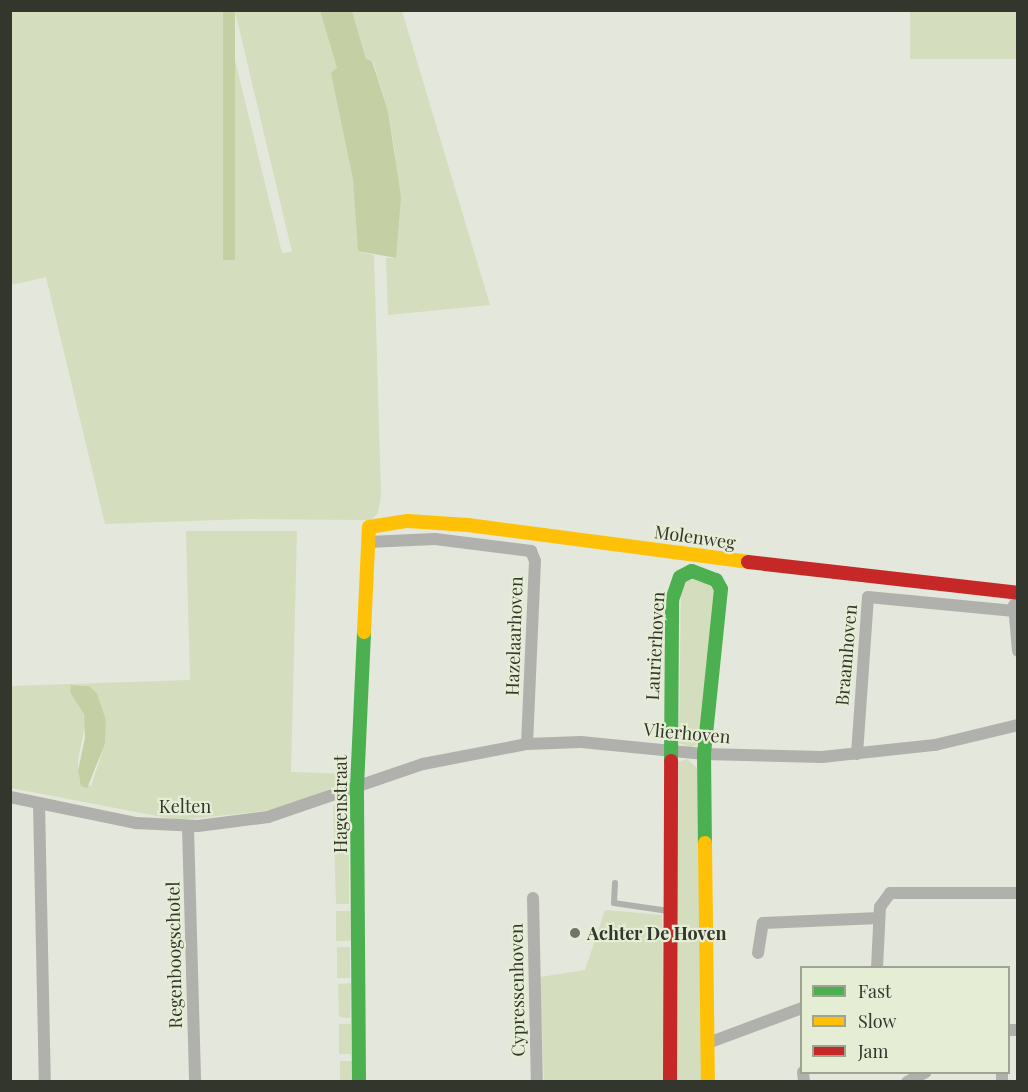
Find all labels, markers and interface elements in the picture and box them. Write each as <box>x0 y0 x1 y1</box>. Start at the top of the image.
street label: Molenweg <box>653 521 737 553</box>
street label: Hazelaarhoven <box>501 576 527 696</box>
street label: Laurierhoven <box>641 591 669 701</box>
street label: Braamhoven <box>831 603 861 707</box>
street label: Vlierhoven <box>643 718 731 748</box>
street label: Hagenstraat <box>329 755 351 853</box>
street label: Kelten <box>159 795 211 817</box>
street label: Regenboogschotel <box>162 881 186 1029</box>
place label: Achter De Hoven <box>587 922 727 944</box>
street label: Cypressenhoven <box>505 923 529 1057</box>
marker: Achter De Hoven <box>568 926 582 940</box>
legend <box>800 966 1010 1074</box>
text: Fast <box>858 979 891 1003</box>
text: Slow <box>858 1009 896 1033</box>
text: Jam <box>858 1039 888 1063</box>

